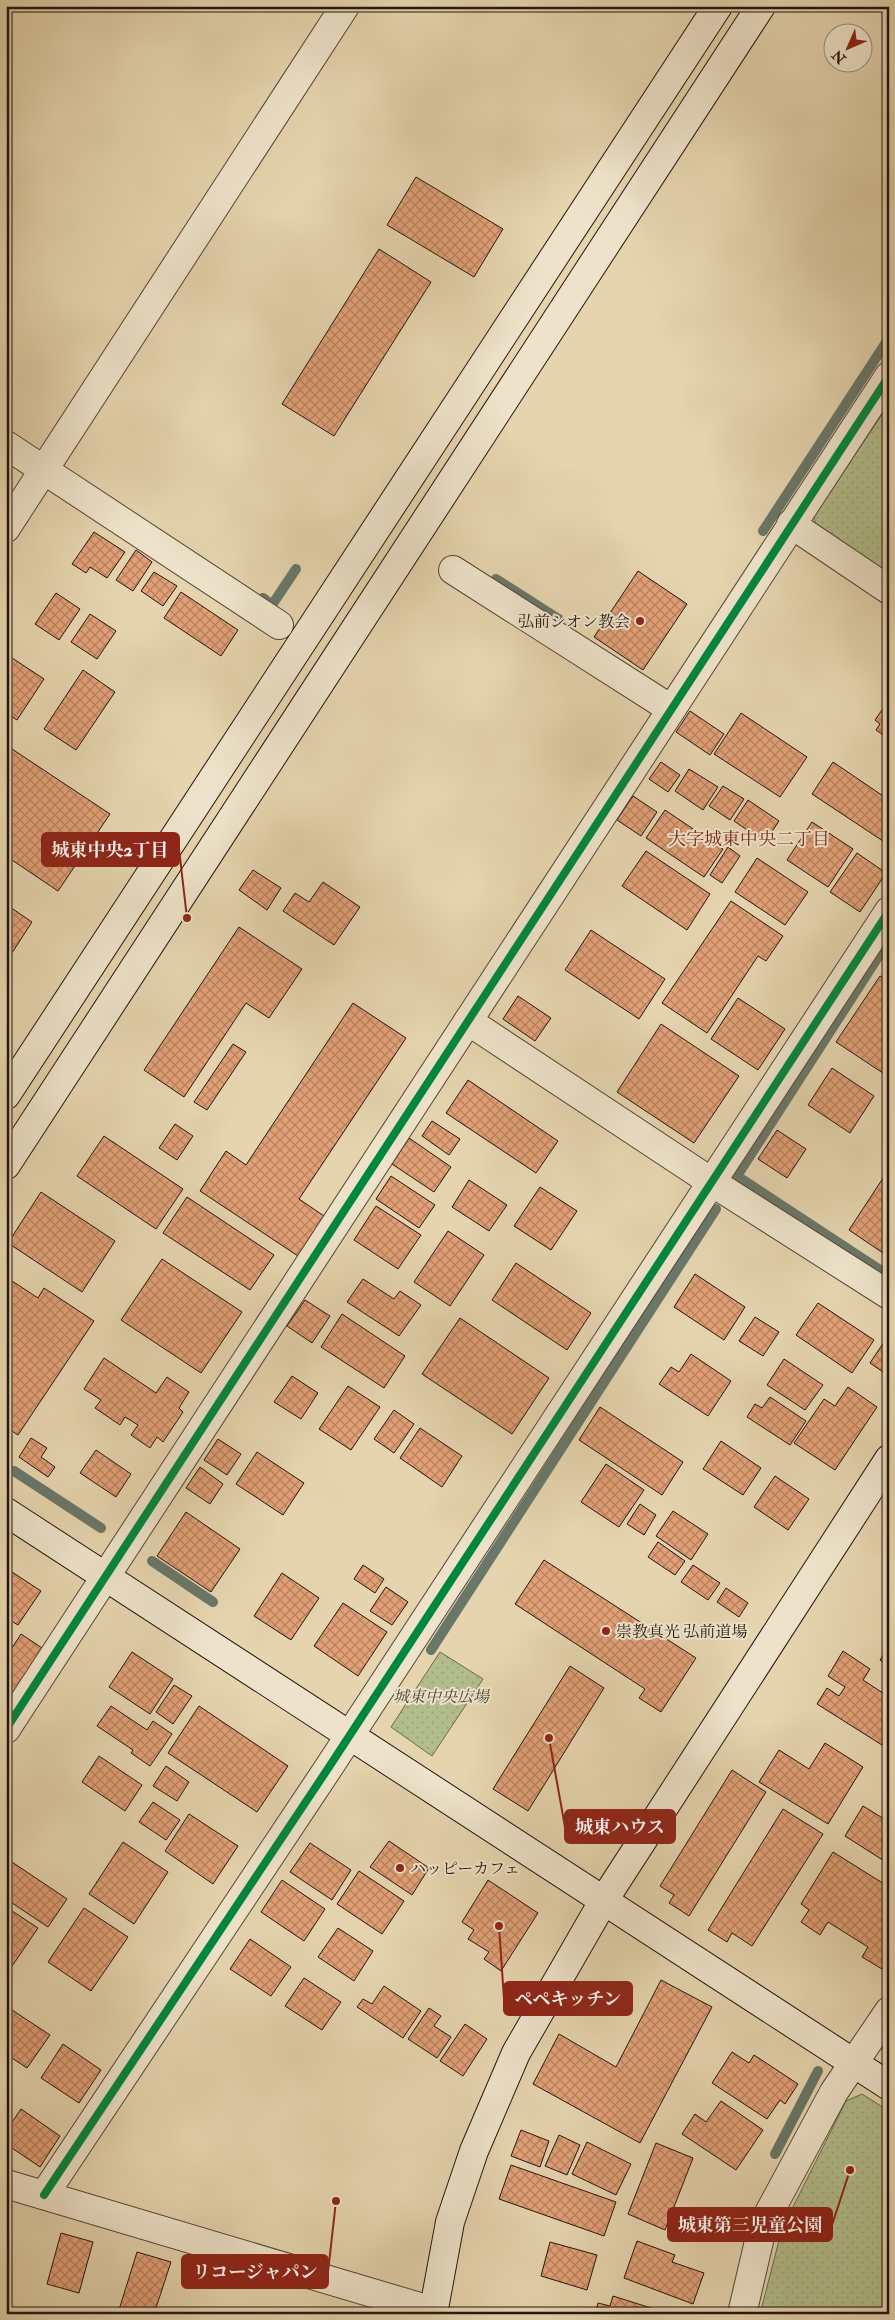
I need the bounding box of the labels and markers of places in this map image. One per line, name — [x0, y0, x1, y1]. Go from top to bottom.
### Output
place label: 弘前シオン教会 — [518, 612, 630, 632]
marker: 弘前シオン教会 — [634, 615, 646, 627]
callout: 城東中央2丁目 — [42, 833, 179, 866]
place label: 崇教真光 弘前道場 — [616, 1622, 747, 1642]
marker: 崇教真光 弘前道場 — [600, 1625, 612, 1637]
callout: 城東ハウス — [565, 1810, 675, 1843]
place label: ハッピーカフェ — [410, 1859, 520, 1879]
marker: ハッピーカフェ — [394, 1862, 406, 1874]
callout: ペペキッチン — [504, 1982, 632, 2015]
callout: 城東第三児童公園 — [668, 2208, 832, 2241]
callout: リコージャパン — [182, 2255, 328, 2288]

